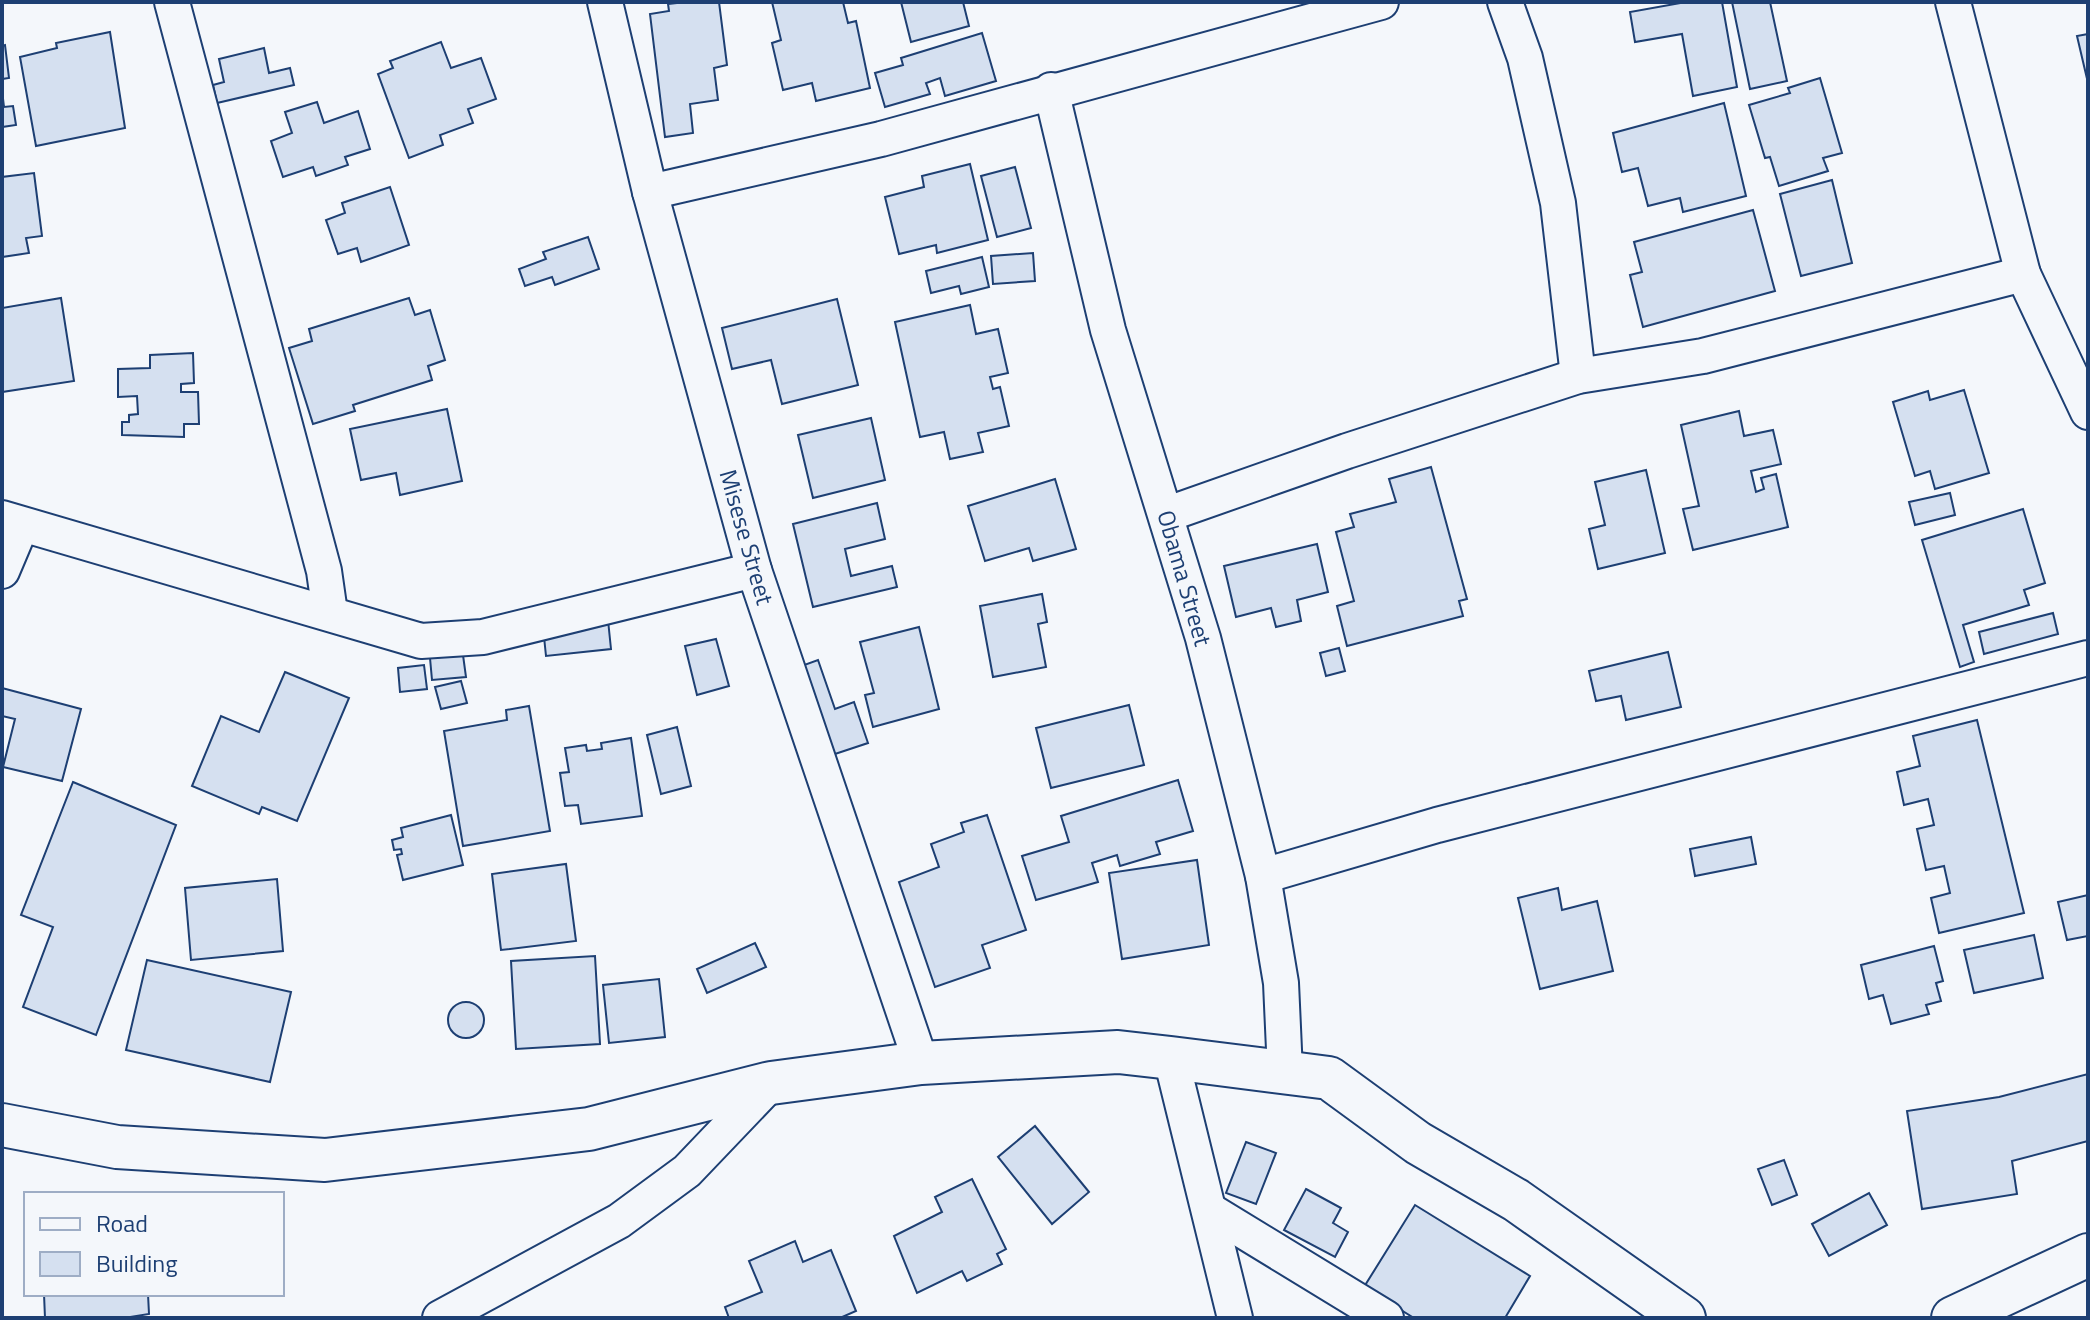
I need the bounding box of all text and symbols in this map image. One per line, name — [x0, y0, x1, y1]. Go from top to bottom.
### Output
street label: Misese Street — [711, 465, 784, 609]
street label: Obama Street — [1148, 506, 1222, 651]
legend — [24, 1192, 284, 1296]
text: Road — [96, 1205, 148, 1241]
text: Building — [96, 1245, 178, 1281]

